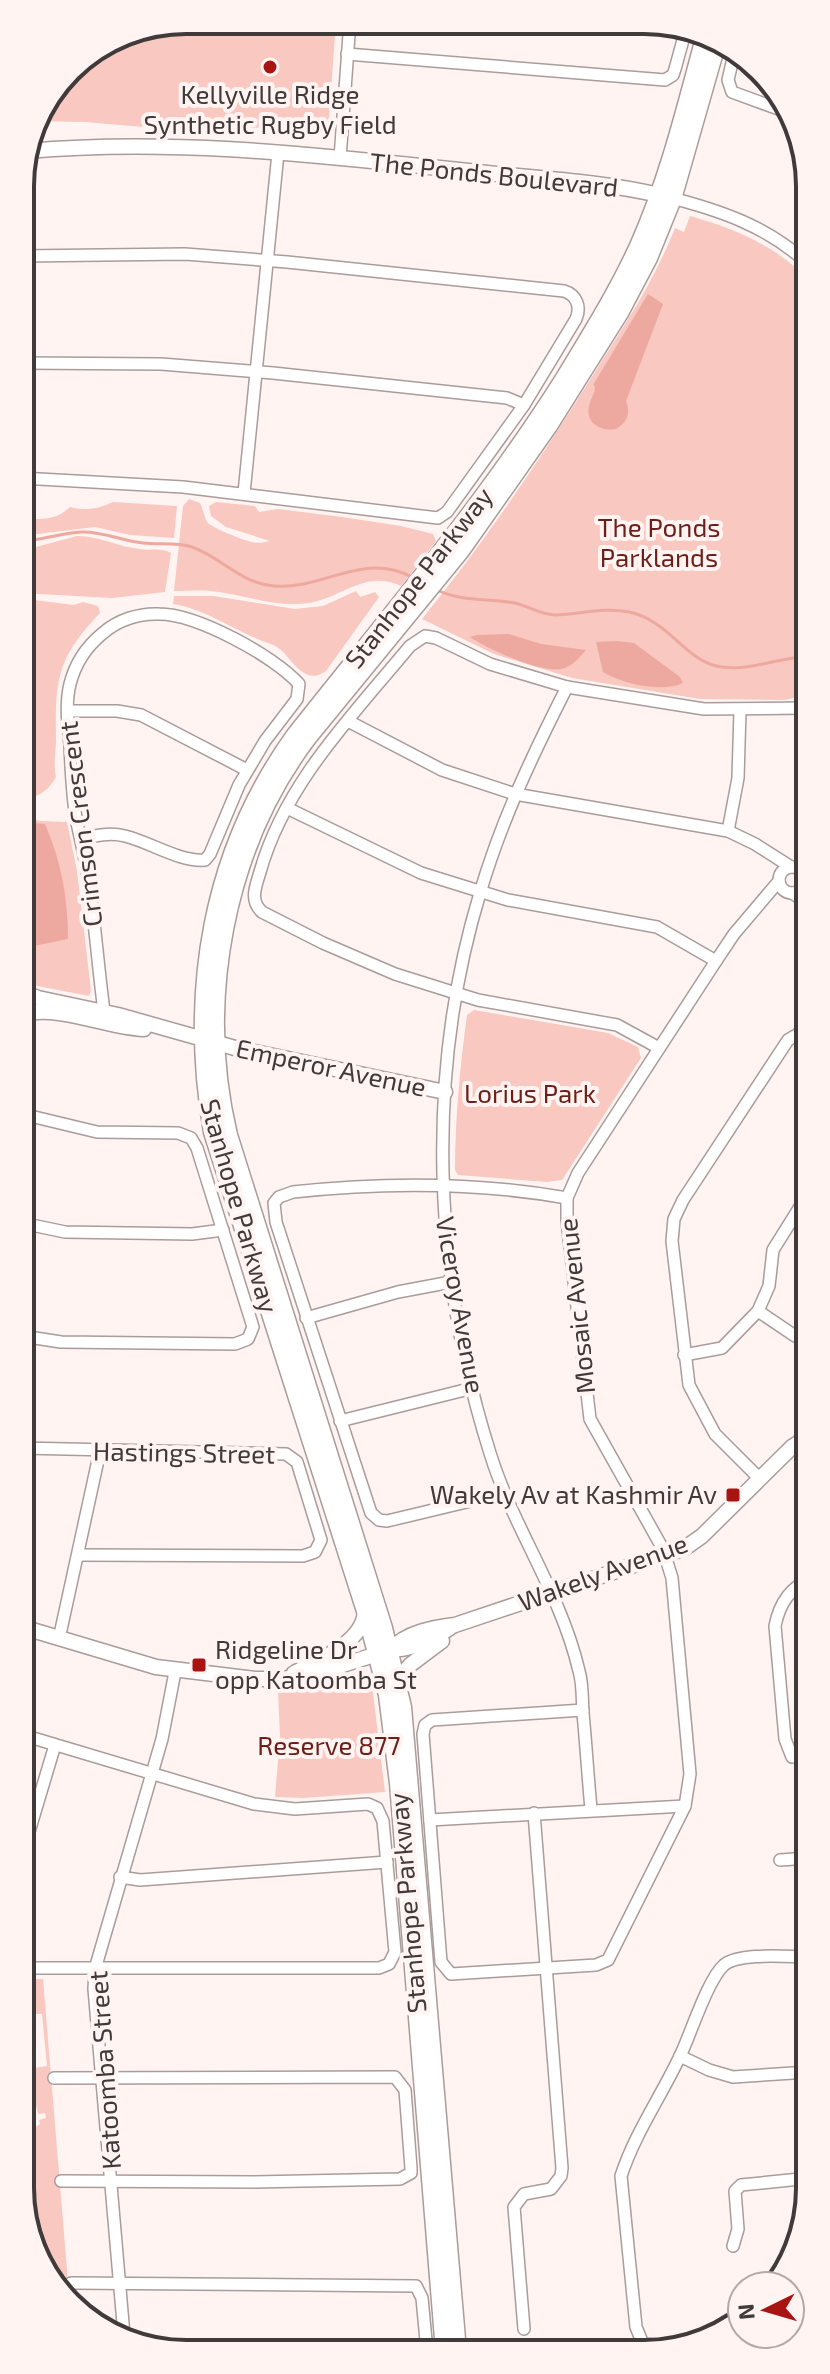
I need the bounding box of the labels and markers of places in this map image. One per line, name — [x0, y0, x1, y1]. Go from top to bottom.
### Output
marker: Kellyville Ridge Synthetic Rugby Field — [261, 58, 279, 76]
place label: Kellyville Ridge Synthetic Rugby Field — [143, 78, 397, 139]
place label: Wakely Av at Kashmir Av — [430, 1478, 717, 1509]
marker: Wakely Av at Kashmir Av — [724, 1486, 742, 1504]
place label: Ridgeline Dr opp Katoomba St — [215, 1633, 417, 1694]
marker: Ridgeline Dr opp Katoomba St — [190, 1656, 208, 1674]

